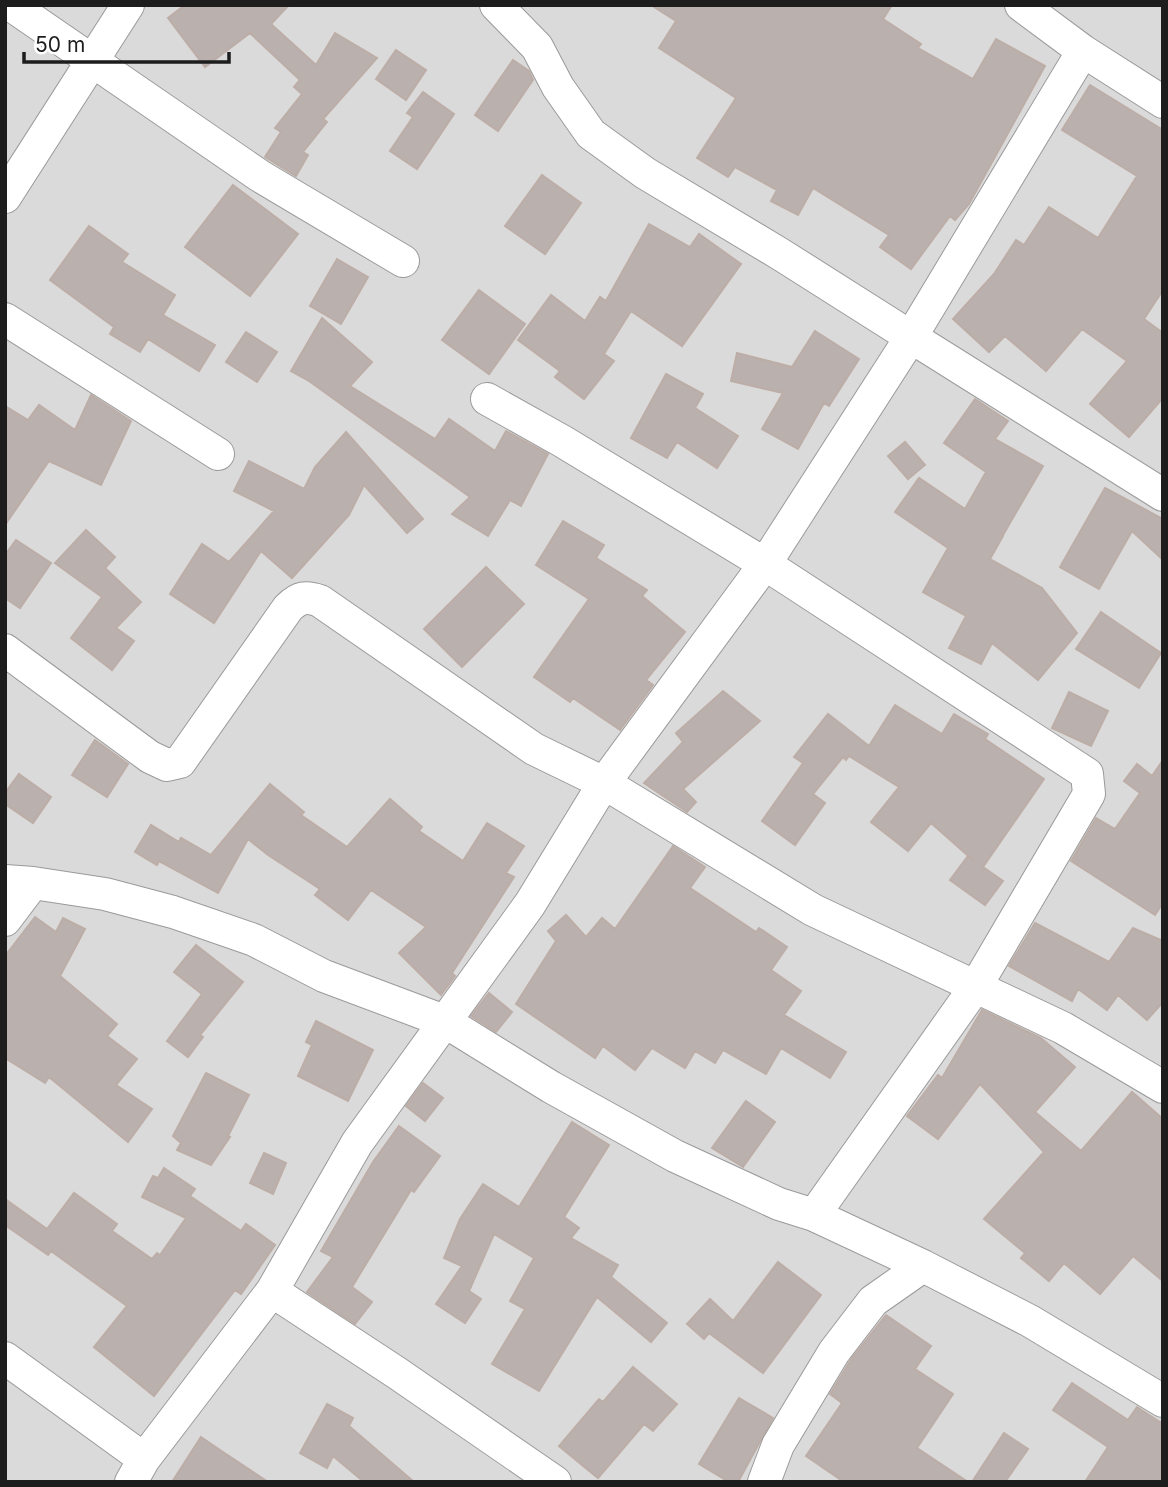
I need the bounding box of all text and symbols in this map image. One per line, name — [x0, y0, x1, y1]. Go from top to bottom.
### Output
scale bar — [24, 21, 229, 65]
text: 50 m — [35, 32, 85, 57]

